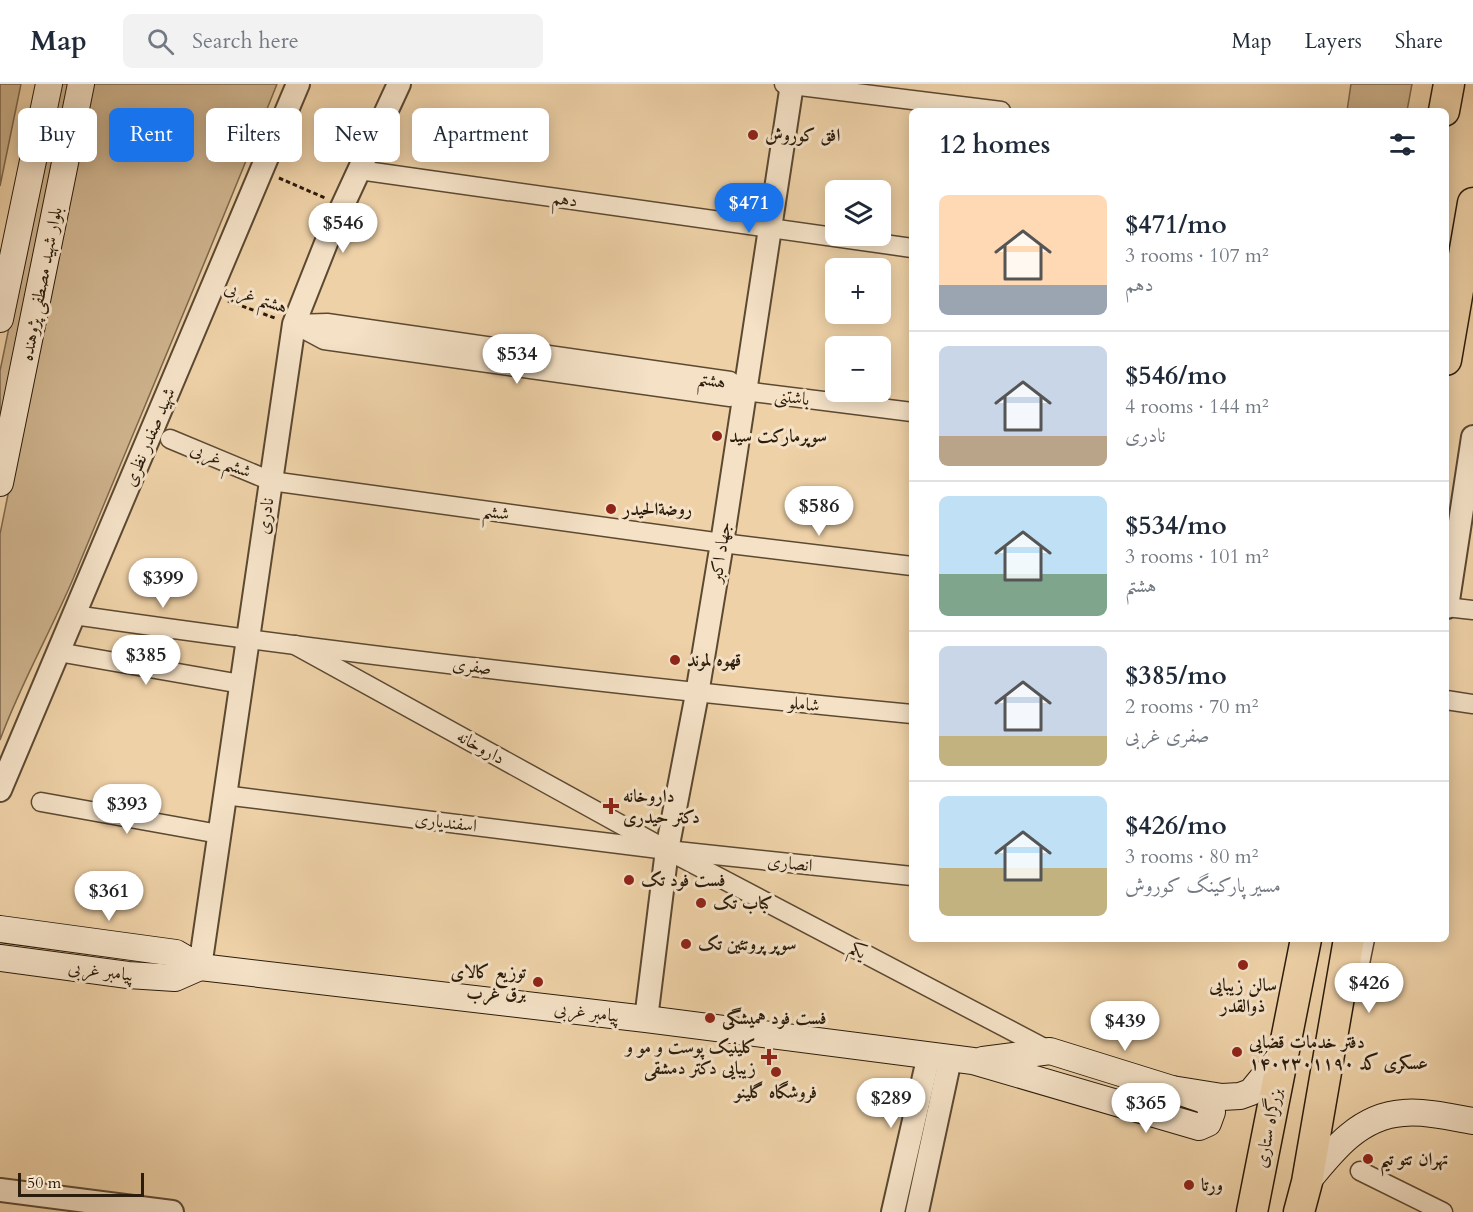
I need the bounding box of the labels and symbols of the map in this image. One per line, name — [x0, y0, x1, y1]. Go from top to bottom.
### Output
place label: افق کوروش — [765, 123, 840, 148]
marker: افق کوروش — [746, 128, 760, 142]
pin: $471 — [713, 183, 785, 234]
street label: دهم — [550, 185, 579, 218]
pin: $546 — [307, 203, 379, 254]
street label: بلوار شهید مصطفی پژوهنده — [14, 205, 69, 363]
street label: هشتم غربی — [219, 275, 291, 325]
pin: $534 — [481, 334, 553, 385]
street label: هشتم — [695, 366, 728, 400]
street label: باشتنی — [773, 383, 811, 412]
street label: شهید صفدر نظری — [117, 384, 182, 491]
place label: سوپرمارکت سید — [729, 424, 827, 449]
marker: سوپرمارکت سید — [710, 429, 724, 443]
street label: ششم غربی — [185, 436, 255, 489]
pin: $586 — [783, 486, 855, 537]
street label: نادری — [251, 496, 280, 536]
place label: روضةالحیدر — [621, 497, 692, 522]
street label: ششم — [480, 498, 511, 532]
marker: روضةالحیدر — [604, 502, 618, 516]
street label: جهاد اکبر — [703, 520, 738, 586]
pin: $399 — [127, 558, 199, 609]
pin: $385 — [110, 635, 182, 686]
place label: قهوه لموند — [687, 648, 741, 673]
street label: صفری — [451, 652, 493, 681]
marker: قهوه لموند — [668, 653, 682, 667]
street label: شاملو — [785, 690, 821, 718]
street label: داروخانه — [452, 724, 509, 771]
pin: $393 — [91, 784, 163, 835]
place label: داروخانه دکتر حیدری — [623, 784, 700, 830]
marker: داروخانه دکتر حیدری — [604, 799, 618, 813]
street label: اسفندیاری — [414, 806, 478, 839]
street label: انصاری — [766, 849, 814, 878]
place label: فست فود تک — [641, 868, 726, 893]
pin: $361 — [73, 871, 145, 922]
marker: فست فود تک — [622, 873, 636, 887]
place label: کباب تک — [713, 891, 773, 916]
marker: کباب تک — [694, 896, 708, 910]
place label: سوپر پروتئین تک — [698, 932, 796, 957]
street label: یکم — [843, 936, 872, 969]
marker: سوپر پروتئین تک — [679, 937, 693, 951]
street label: پیامبر غربی — [67, 955, 135, 989]
marker: سالن زیبایی ذوالقدر — [1236, 958, 1250, 972]
place label: توزیع کالای برق غرب — [451, 960, 527, 1006]
pin: $426 — [1333, 963, 1405, 1014]
place label: سالن زیبایی ذوالقدر — [1208, 973, 1277, 1019]
marker: توزیع کالای برق غرب — [531, 975, 545, 989]
street label: پیامبر غربی — [553, 996, 621, 1030]
pin: $439 — [1089, 1001, 1161, 1052]
place label: فست فود همیشگی — [722, 1006, 827, 1031]
marker: فست فود همیشگی — [703, 1011, 717, 1025]
place label: دفتر خدمات قضایی عسکری کد ۱۴۰۲۳۰۱۱۹۰ — [1248, 1030, 1428, 1076]
place label: کلینیک پوست و مو و زیبایی دکتر دمشقی — [624, 1035, 756, 1082]
marker: دفتر خدمات قضایی عسکری کد ۱۴۰۲۳۰۱۱۹۰ — [1230, 1045, 1244, 1059]
marker: کلینیک پوست و مو و زیبایی دکتر دمشقی — [760, 1048, 778, 1066]
marker: فروشگاه گلینو — [769, 1065, 783, 1079]
pin: $289 — [855, 1078, 927, 1129]
place label: فروشگاه گلینو — [733, 1080, 817, 1105]
pin: $365 — [1110, 1083, 1182, 1134]
street label: بزرگراه ستاری — [1249, 1086, 1288, 1170]
place label: تهران تتو تیم — [1380, 1147, 1448, 1177]
marker: تهران تتو تیم — [1361, 1152, 1375, 1166]
scale bar — [18, 1170, 144, 1198]
place label: ورتا — [1201, 1173, 1223, 1198]
marker: ورتا — [1182, 1178, 1196, 1192]

